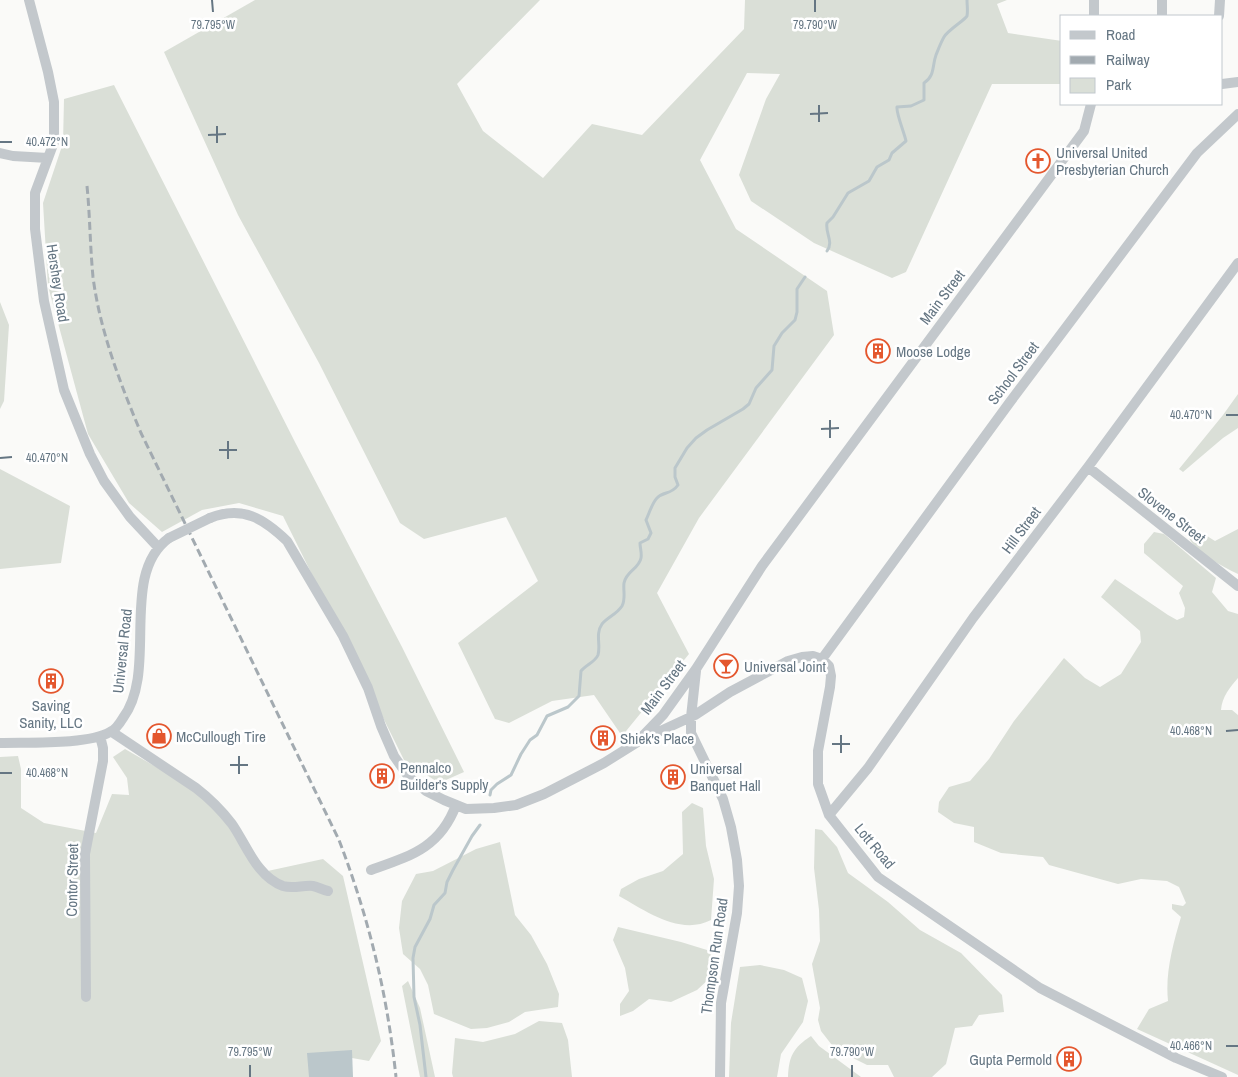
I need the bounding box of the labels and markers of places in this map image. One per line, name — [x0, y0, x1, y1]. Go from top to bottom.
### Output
place label: Universal United Presbyterian Church — [1056, 142, 1169, 180]
church icon: Universal United Presbyterian Church — [1025, 148, 1051, 174]
building icon: Moose Lodge — [865, 338, 891, 364]
place label: Moose Lodge — [896, 341, 971, 362]
bar icon: Universal Joint — [713, 653, 739, 679]
place label: Universal Joint — [744, 656, 827, 677]
building icon: Saving Sanity, LLC — [38, 668, 64, 694]
place label: Saving Sanity, LLC — [19, 695, 83, 733]
shop icon: McCullough Tire — [146, 723, 172, 749]
building icon: Shiek's Place — [590, 725, 616, 751]
place label: McCullough Tire — [176, 726, 266, 747]
place label: Shiek's Place — [620, 728, 694, 749]
place label: Pennalco Builder's Supply — [400, 757, 489, 795]
place label: Universal Banquet Hall — [690, 758, 760, 796]
building icon: Pennalco Builder's Supply — [369, 763, 395, 789]
building icon: Universal Banquet Hall — [660, 764, 686, 790]
building icon: Gupta Permold — [1056, 1046, 1082, 1072]
place label: Gupta Permold — [969, 1049, 1052, 1070]

